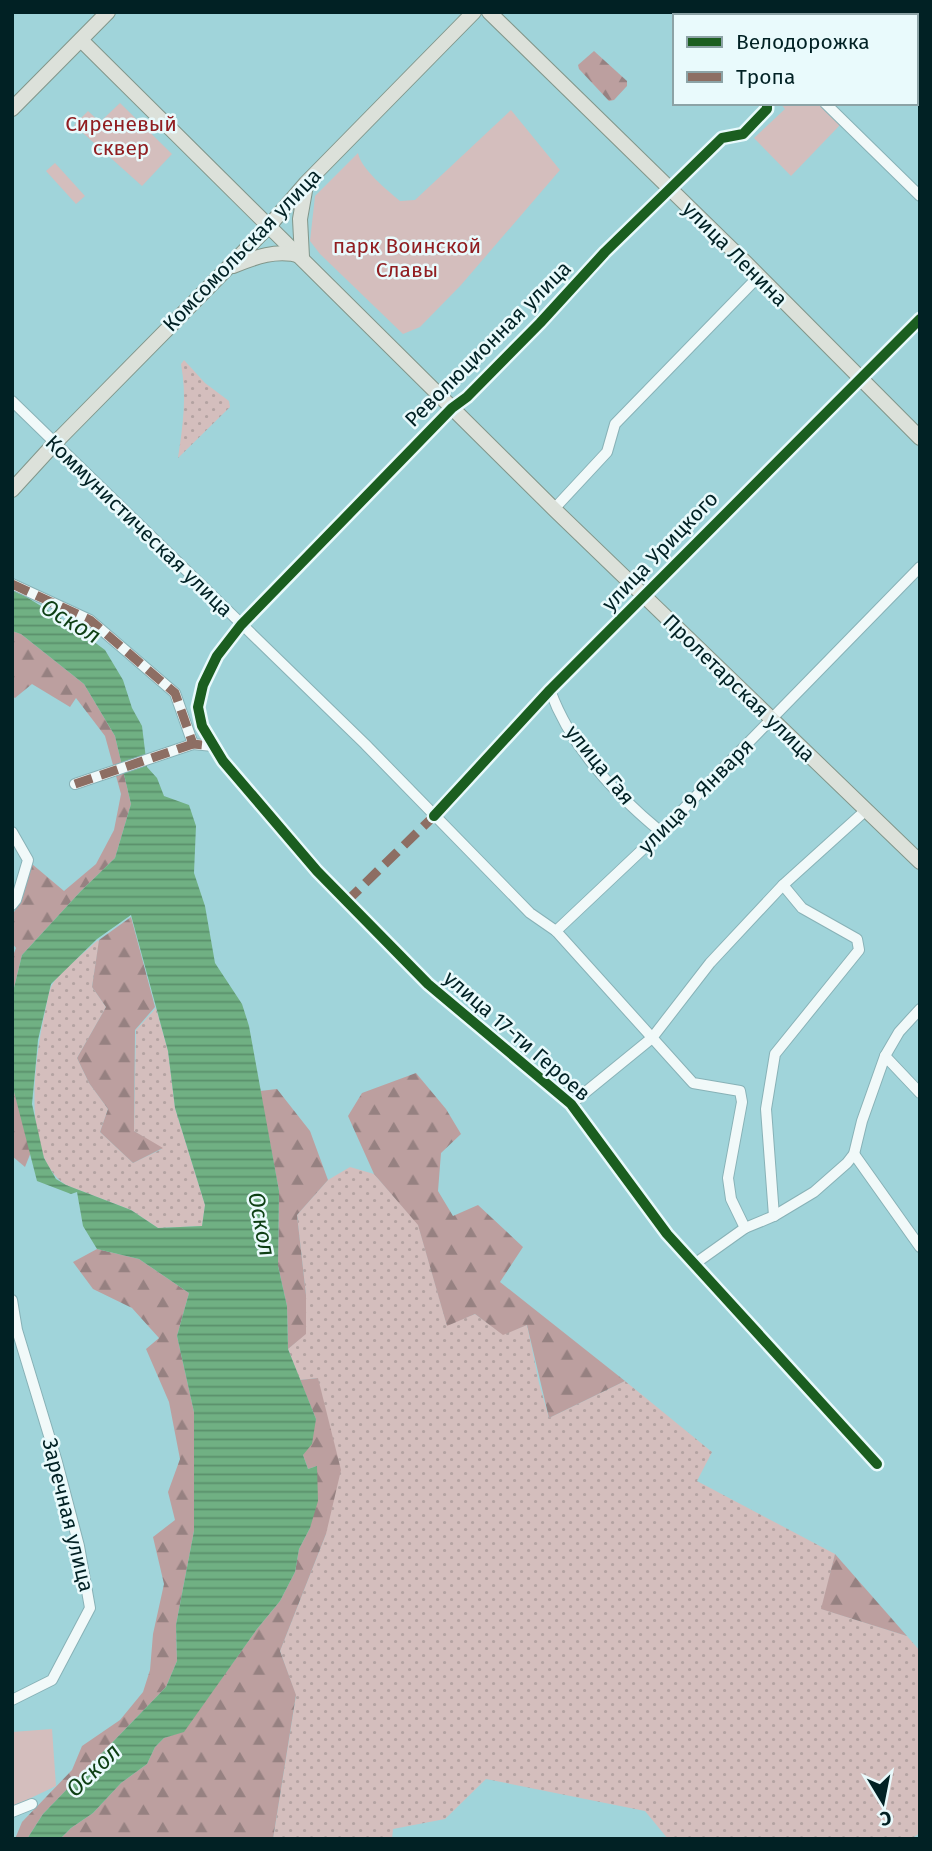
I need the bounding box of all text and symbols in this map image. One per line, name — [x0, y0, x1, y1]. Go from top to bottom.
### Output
legend — [673, 14, 918, 105]
text: Велодорожка — [736, 29, 870, 55]
text: Тропа — [736, 64, 795, 90]
park label: Сиреневый сквер — [65, 111, 177, 161]
street label: Комсомольская улица — [157, 163, 327, 337]
street label: улица Ленина — [677, 196, 793, 312]
park label: парк Воинской Славы — [333, 233, 481, 283]
street label: Революционная улица — [399, 255, 577, 433]
street label: Коммунистическая улица — [40, 430, 238, 622]
street label: улица Урицкого — [596, 486, 724, 616]
water label: Оскол — [36, 592, 106, 650]
street label: Пролетарская улица — [657, 609, 821, 767]
street label: улица Гая — [560, 720, 640, 810]
street label: улица 9 Января — [633, 733, 759, 859]
street label: улица 17-ти Героев — [438, 965, 596, 1107]
water label: Оскол — [242, 1190, 282, 1258]
street label: Заречная улица — [36, 1435, 100, 1595]
water label: Оскол — [60, 1737, 126, 1803]
north arrow — [848, 1767, 918, 1837]
text: С — [878, 1806, 893, 1831]

